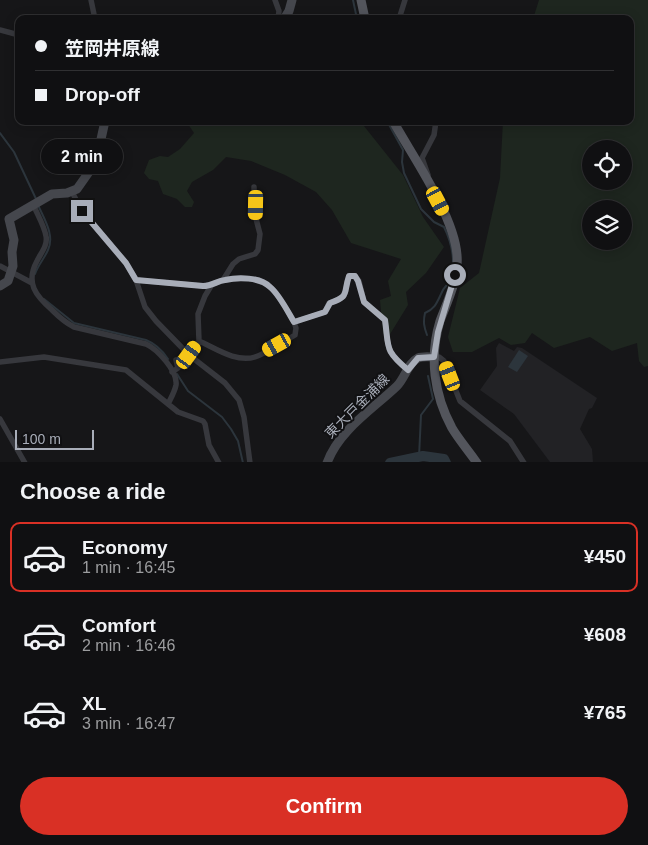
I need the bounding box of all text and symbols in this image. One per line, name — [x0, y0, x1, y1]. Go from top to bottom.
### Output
text: 笠岡井原線 — [65, 38, 160, 59]
text: Drop-off — [65, 84, 140, 105]
callout: 2 min — [41, 138, 123, 174]
map controls — [582, 140, 632, 250]
button: locate — [582, 140, 632, 190]
text: 2 min — [61, 148, 103, 165]
car — [424, 184, 451, 218]
car — [248, 190, 263, 220]
route end — [71, 200, 93, 222]
button: layers — [582, 200, 632, 250]
route start — [444, 264, 466, 286]
car — [260, 331, 293, 359]
car — [174, 338, 203, 372]
car — [437, 359, 462, 393]
street label: 東大戸金浦線 — [322, 371, 392, 441]
scale bar — [15, 428, 94, 451]
text: 100 m — [22, 431, 61, 447]
text: Choose a ride — [20, 479, 165, 504]
icon: car — [22, 535, 67, 580]
text: Economy — [82, 537, 168, 558]
text: ¥450 — [584, 546, 626, 567]
text: 1 min · 16:45 — [82, 559, 175, 576]
icon: car — [22, 613, 67, 658]
text: Comfort — [82, 615, 156, 636]
text: ¥608 — [584, 624, 626, 645]
text: 2 min · 16:46 — [82, 637, 175, 654]
icon: car — [22, 691, 67, 736]
text: XL — [82, 693, 106, 714]
text: ¥765 — [584, 702, 626, 723]
text: 3 min · 16:47 — [82, 715, 175, 732]
button: Confirm — [20, 777, 628, 835]

